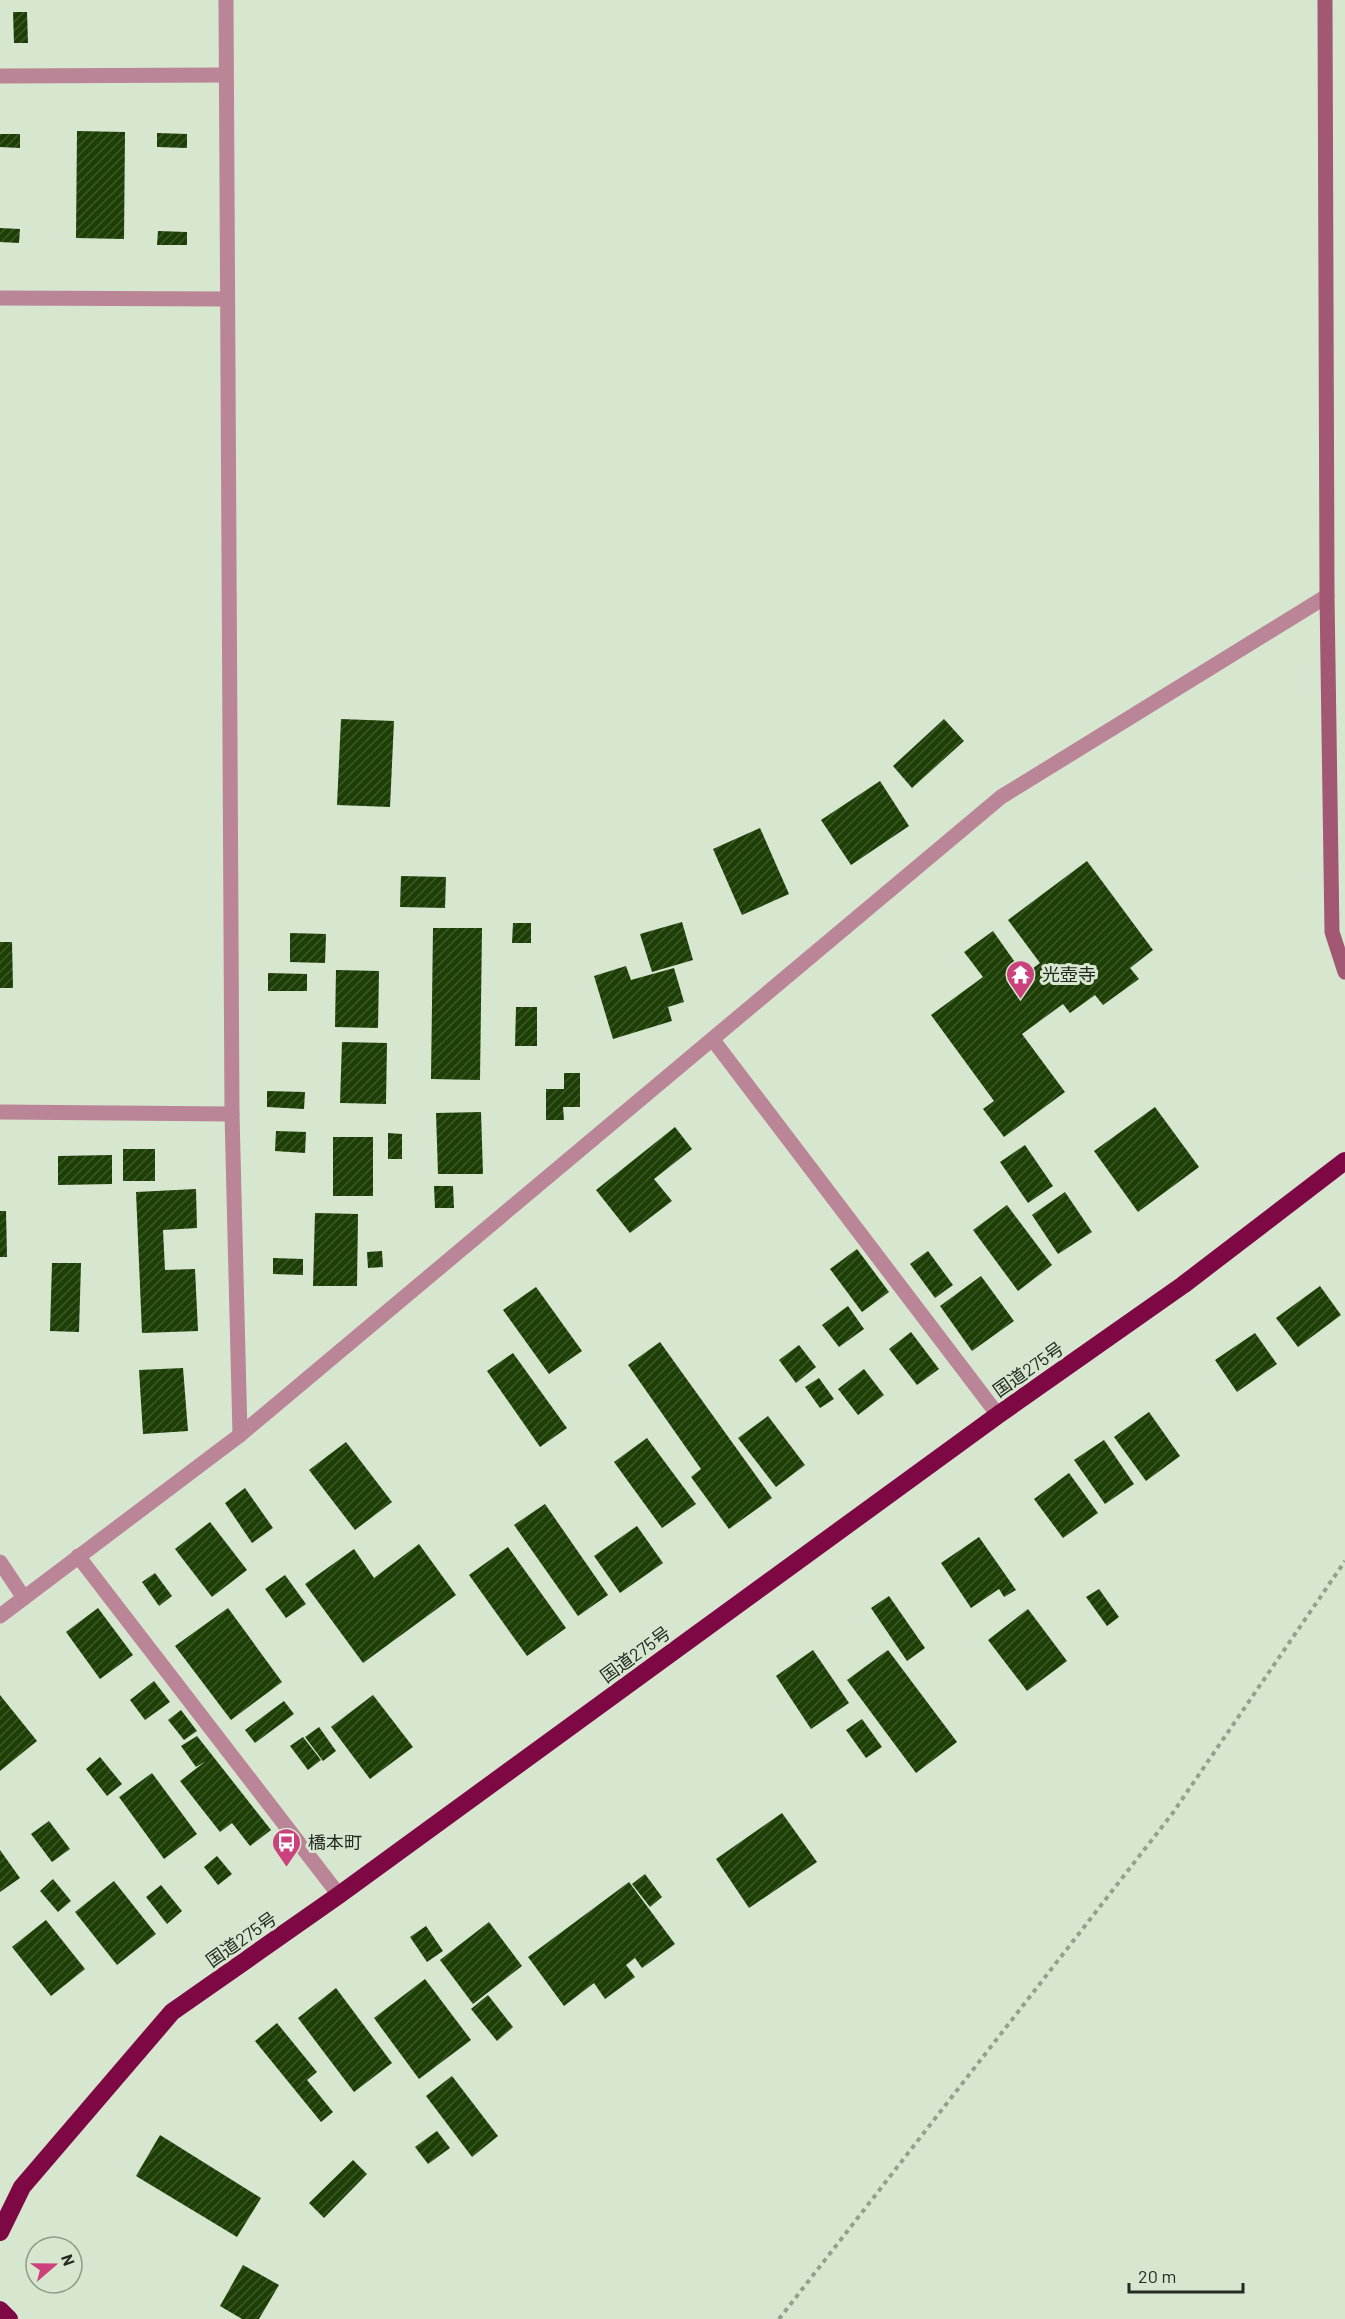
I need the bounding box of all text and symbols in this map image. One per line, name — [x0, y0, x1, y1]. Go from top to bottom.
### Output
temple icon: 光壺寺 — [1005, 958, 1037, 1000]
place label: 光壺寺 — [1042, 963, 1096, 985]
street label: 国道275号 — [988, 1337, 1068, 1401]
street label: 国道275号 — [596, 1621, 674, 1687]
bus stop icon: 橋本町 — [271, 1826, 303, 1868]
place label: 橋本町 — [308, 1831, 362, 1853]
street label: 国道275号 — [201, 1907, 281, 1971]
north arrow — [24, 2235, 84, 2295]
text: N — [58, 2251, 79, 2268]
scale bar — [1129, 2256, 1243, 2294]
text: 20 m — [1138, 2265, 1176, 2287]

